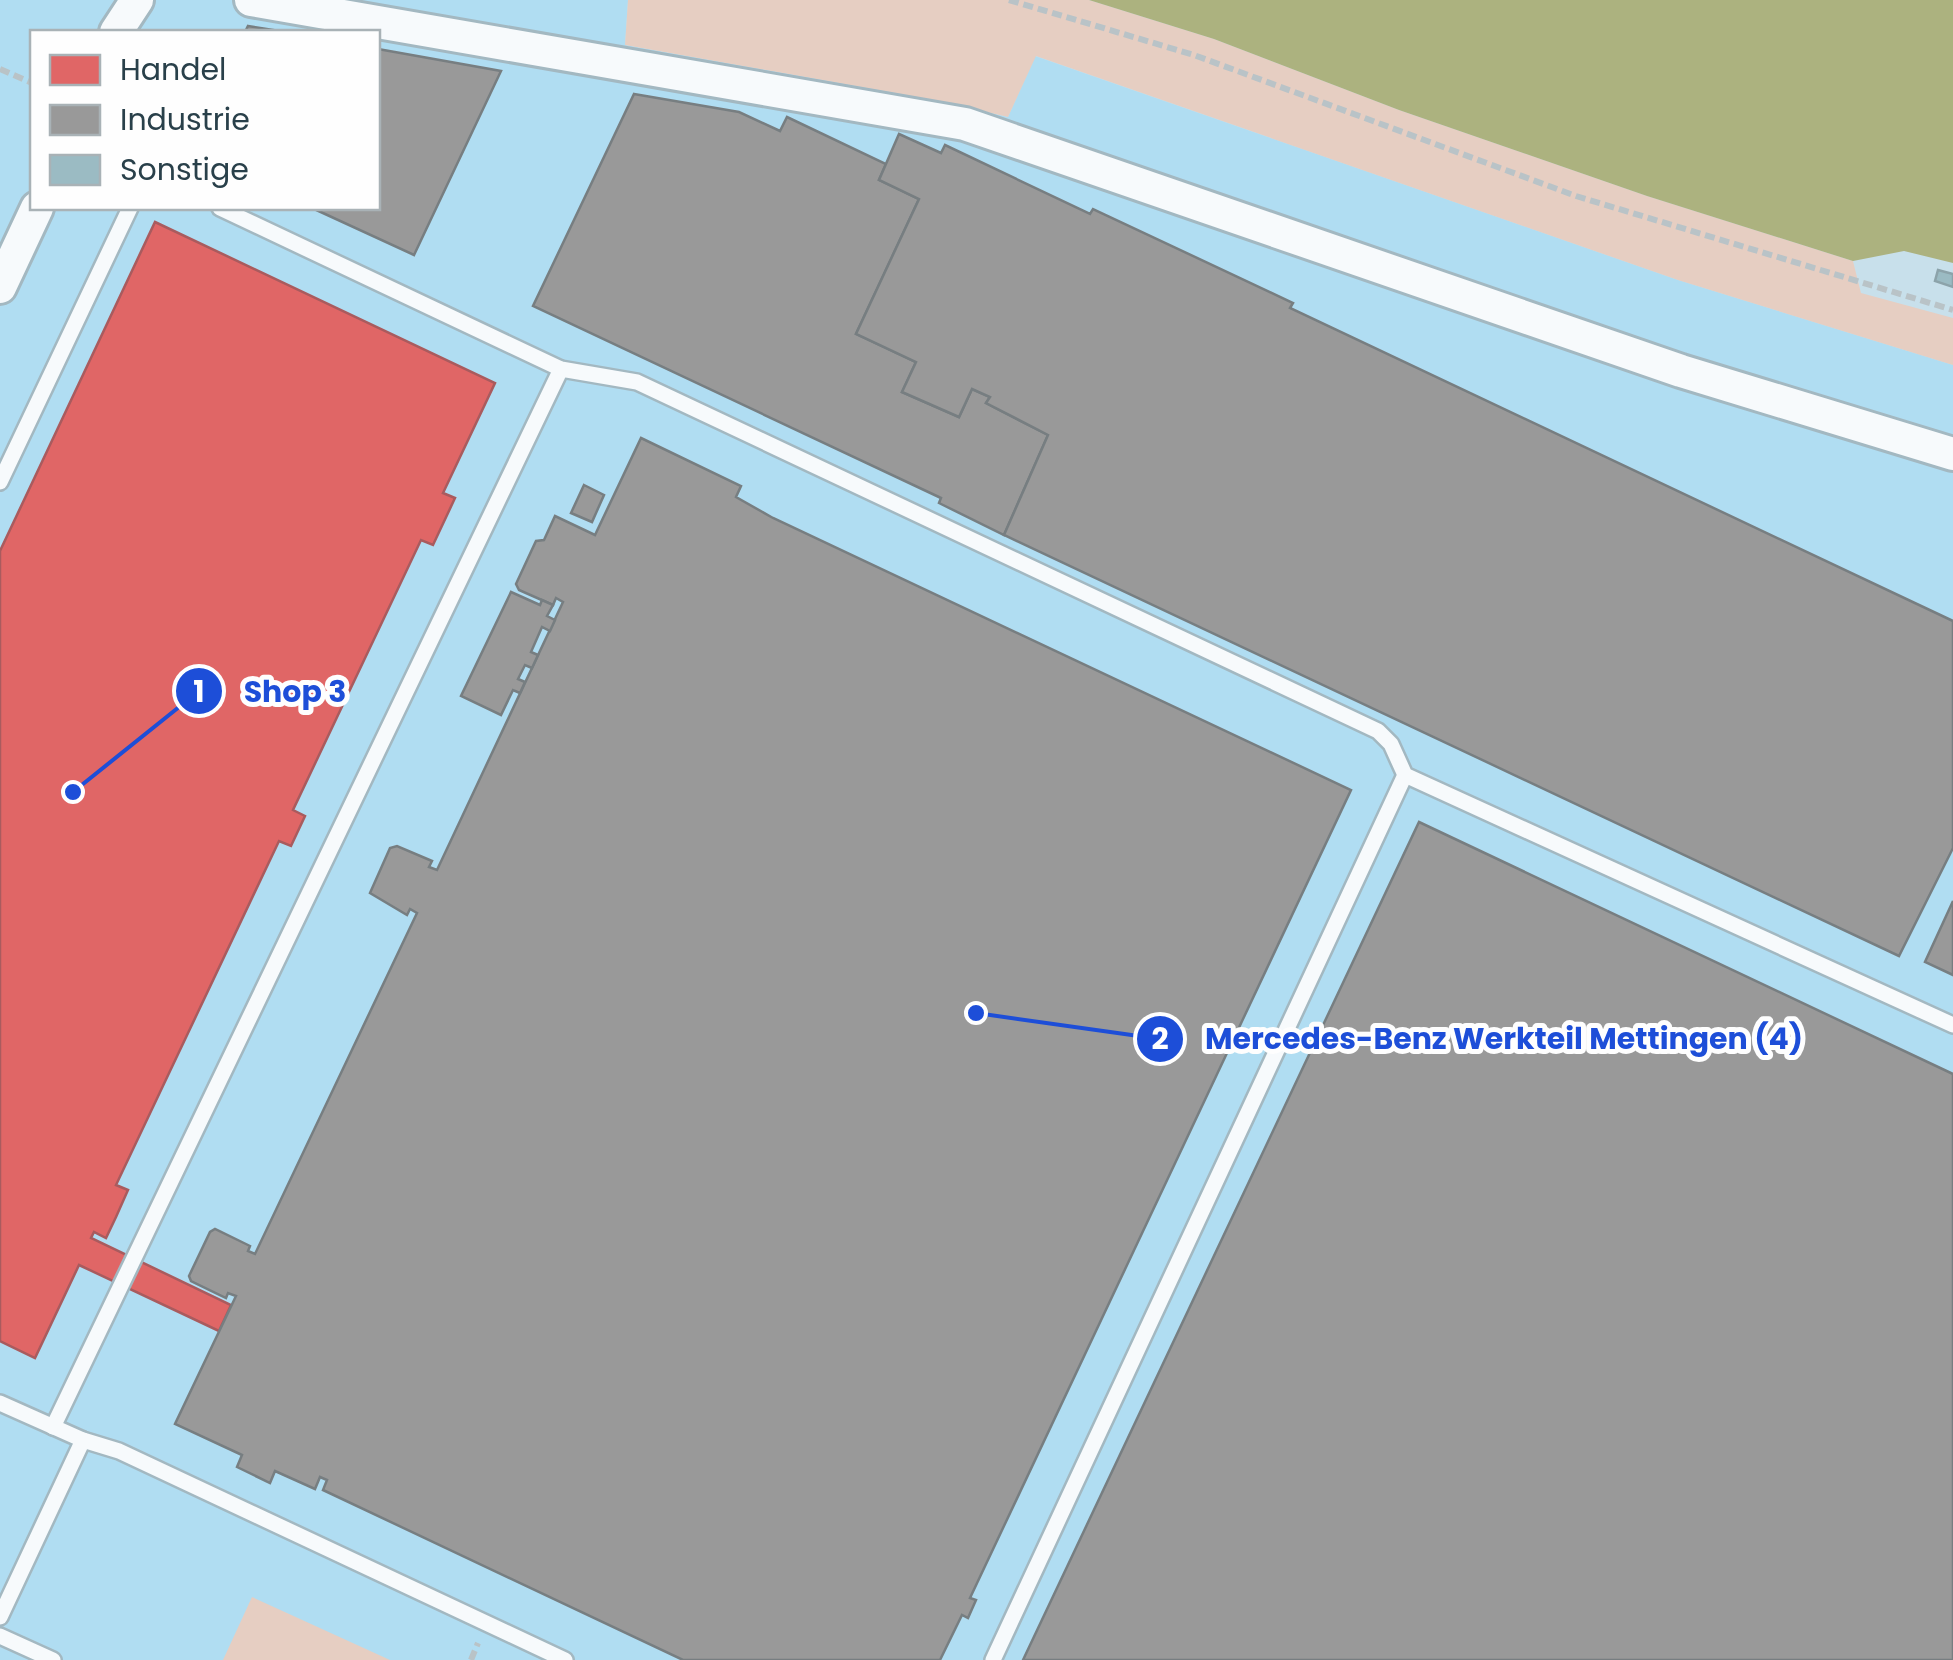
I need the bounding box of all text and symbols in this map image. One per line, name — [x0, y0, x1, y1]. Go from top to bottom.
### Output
legend — [30, 30, 380, 210]
text: Handel — [120, 48, 227, 91]
text: Industrie — [120, 98, 250, 141]
text: Sonstige — [120, 148, 249, 191]
callout: Shop 3 — [174, 661, 367, 721]
text: 1 — [193, 670, 205, 713]
text: Shop 3 — [244, 670, 346, 713]
callout: Mercedes-Benz Werkteil Mettingen (4) — [1135, 1009, 1823, 1069]
text: 2 — [1151, 1017, 1169, 1060]
text: Mercedes-Benz Werkteil Mettingen (4) — [1205, 1017, 1803, 1060]

